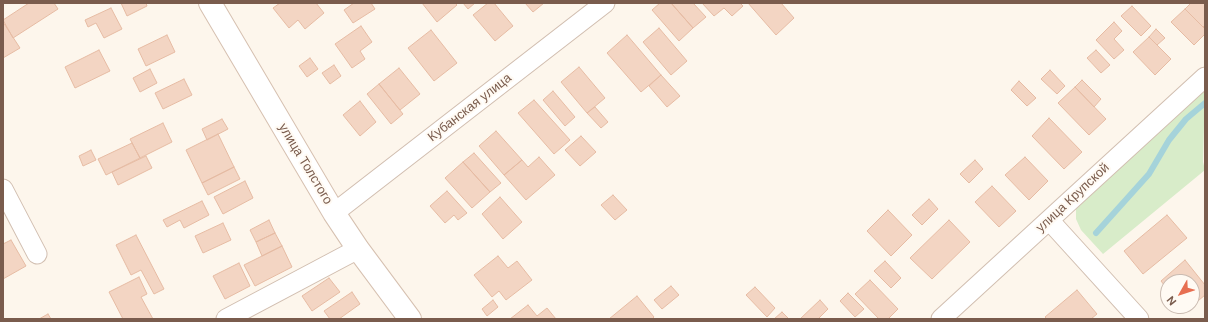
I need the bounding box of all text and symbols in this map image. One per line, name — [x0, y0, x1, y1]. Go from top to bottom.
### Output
street label: Кубанская улица — [425, 71, 515, 145]
street label: улица Толстого — [275, 121, 335, 207]
street label: улица Крупской — [1033, 160, 1113, 236]
north arrow — [1160, 274, 1200, 314]
text: N — [1163, 293, 1179, 308]

